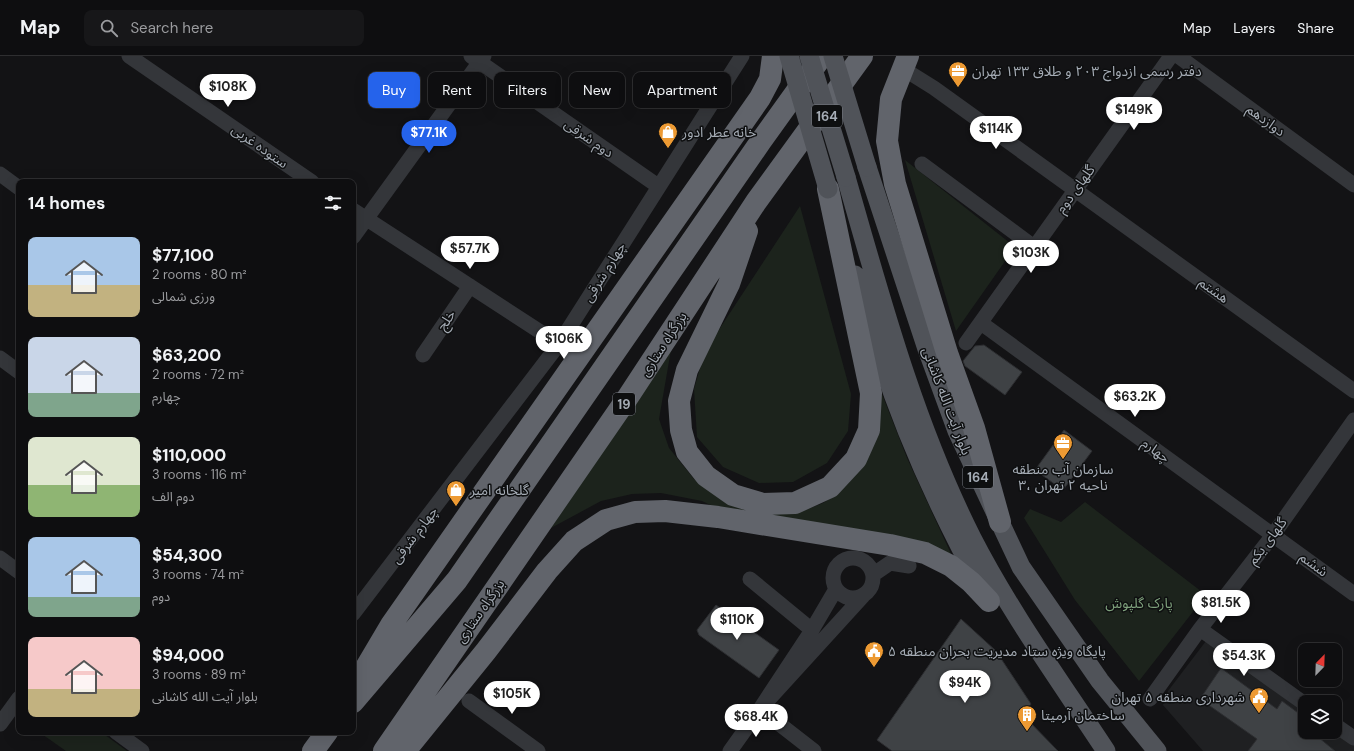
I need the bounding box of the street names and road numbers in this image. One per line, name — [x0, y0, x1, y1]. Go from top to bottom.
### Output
street label: دوازدهم — [1242, 100, 1289, 142]
road number: 164 — [812, 105, 842, 127]
street label: دوم شرقی — [560, 115, 617, 163]
street label: ستوده غربی — [228, 120, 292, 172]
street label: گلهای دوم — [1051, 161, 1100, 218]
street label: چهارم شرقی — [579, 239, 631, 306]
street label: هشتم — [1194, 273, 1233, 309]
street label: خلج — [433, 306, 461, 335]
street label: بزرگراه ستاری — [635, 308, 691, 380]
street label: بلوار آیت الله کاشانی — [918, 345, 976, 458]
road number: 19 — [613, 393, 635, 415]
street label: چهارم — [1137, 434, 1174, 468]
road number: 164 — [963, 466, 993, 488]
street label: چهارم شرقی — [387, 503, 443, 568]
street label: گلهای یکم — [1243, 514, 1292, 569]
street label: ششم — [1295, 548, 1332, 582]
street label: بزرگراه ستاری — [452, 575, 509, 646]

